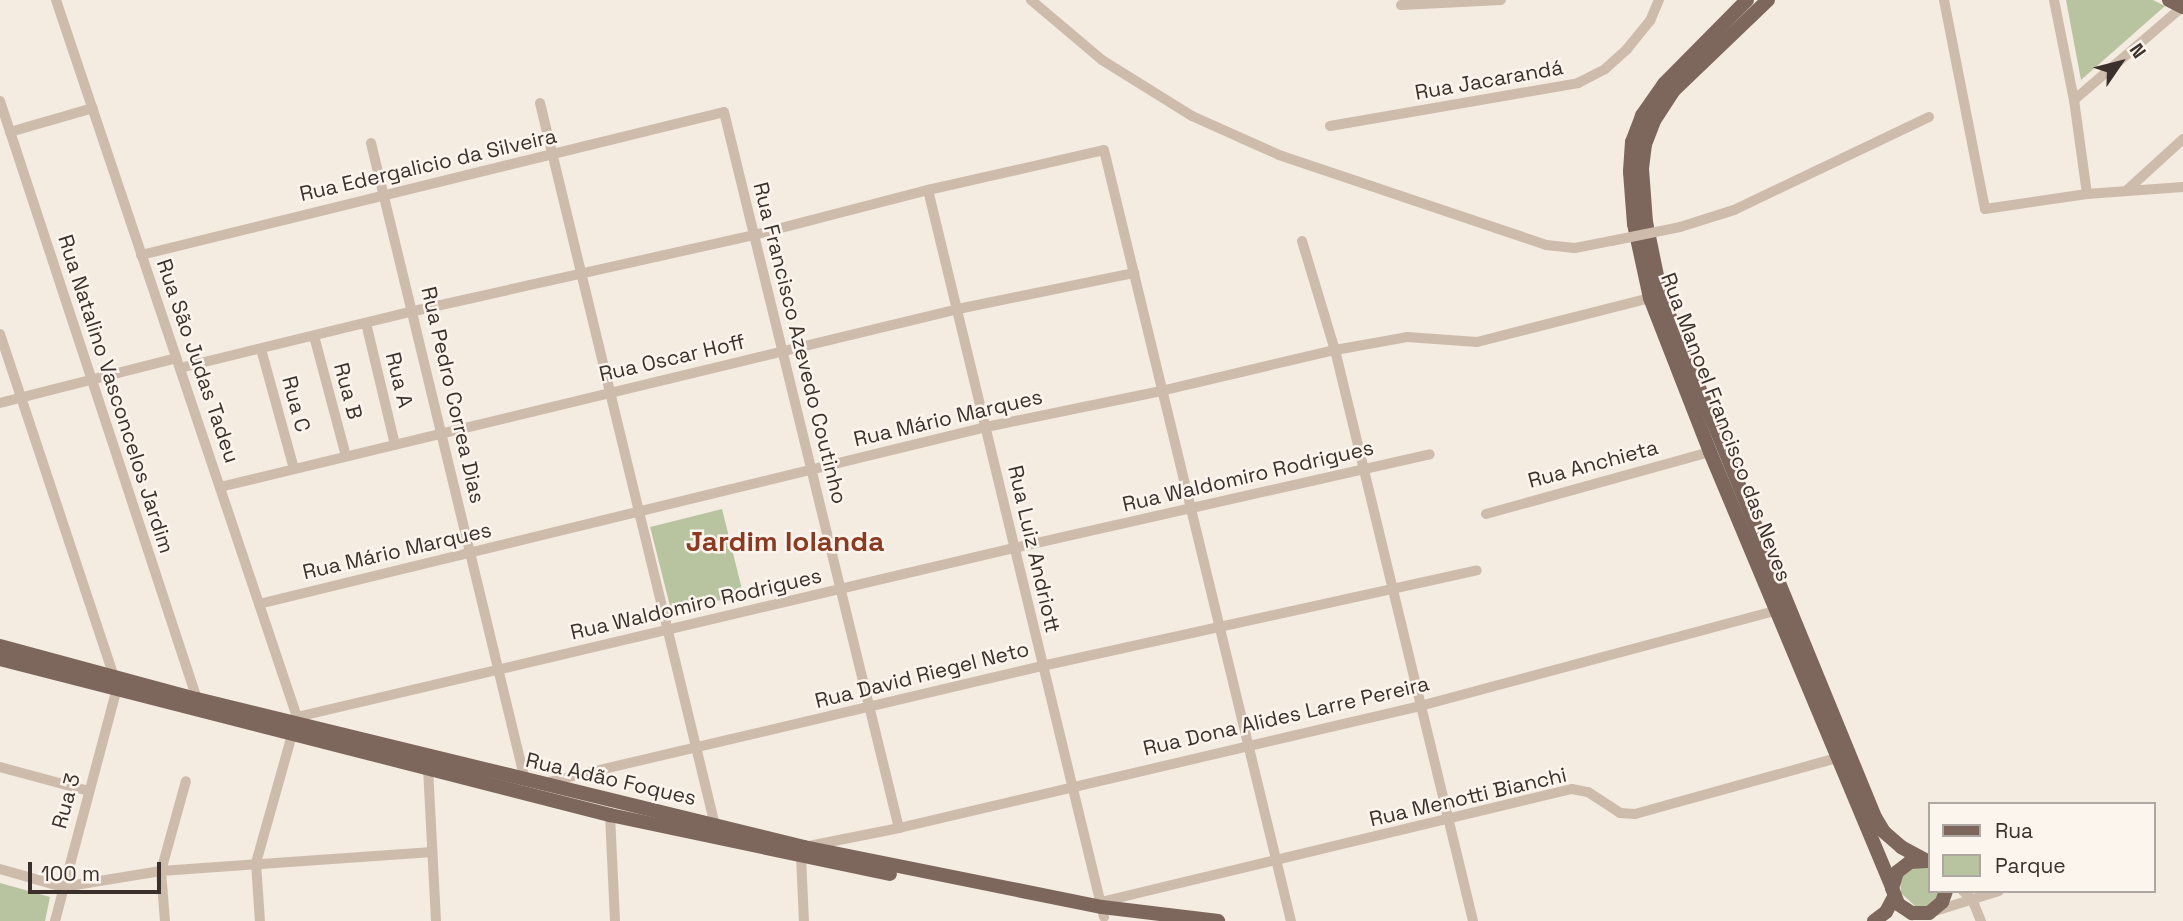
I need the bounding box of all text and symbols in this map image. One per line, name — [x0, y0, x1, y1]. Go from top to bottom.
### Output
north arrow — [2085, 28, 2155, 98]
text: N — [2124, 38, 2151, 63]
street label: Rua Jacarandá — [1413, 55, 1565, 105]
street label: Rua Edergalicio da Silveira — [297, 123, 559, 207]
street label: Rua Francisco Azevedo Coutinho — [748, 179, 852, 507]
street label: Rua Natalino Vasconcelos Jardim — [52, 231, 180, 557]
street label: Rua São Judas Tadeu — [151, 255, 245, 467]
street label: Rua Manoel Francisco das Neves — [1655, 269, 1797, 585]
street label: Rua Pedro Correa Dias — [416, 284, 490, 506]
street label: Rua Oscar Hoff — [597, 329, 747, 387]
street label: Rua A — [380, 349, 418, 411]
street label: Rua B — [328, 360, 368, 422]
street label: Rua C — [276, 373, 316, 435]
street label: Rua Mário Marques — [851, 384, 1045, 452]
street label: Rua Anchieta — [1525, 434, 1661, 494]
street label: Rua Waldomiro Rodrigues — [1120, 435, 1376, 517]
street label: Rua Luiz Andriott — [1002, 463, 1066, 635]
street label: Rua Mário Marques — [300, 517, 494, 585]
district label: Jardim Iolanda — [686, 524, 884, 558]
street label: Rua Waldomiro Rodrigues — [568, 563, 824, 645]
street label: Rua David Riegel Neto — [812, 636, 1032, 714]
street label: Rua Dona Alides Larre Pereira — [1140, 671, 1432, 761]
street label: Rua Adão Foques — [523, 747, 699, 811]
street label: Rua Menotti Bianchi — [1367, 762, 1569, 832]
street label: Rua 3 — [47, 771, 85, 831]
legend — [1927, 802, 2155, 893]
text: Rua — [1995, 817, 2033, 844]
scale bar — [32, 848, 164, 892]
text: Parque — [1995, 852, 2066, 879]
text: 100 m — [41, 860, 100, 887]

